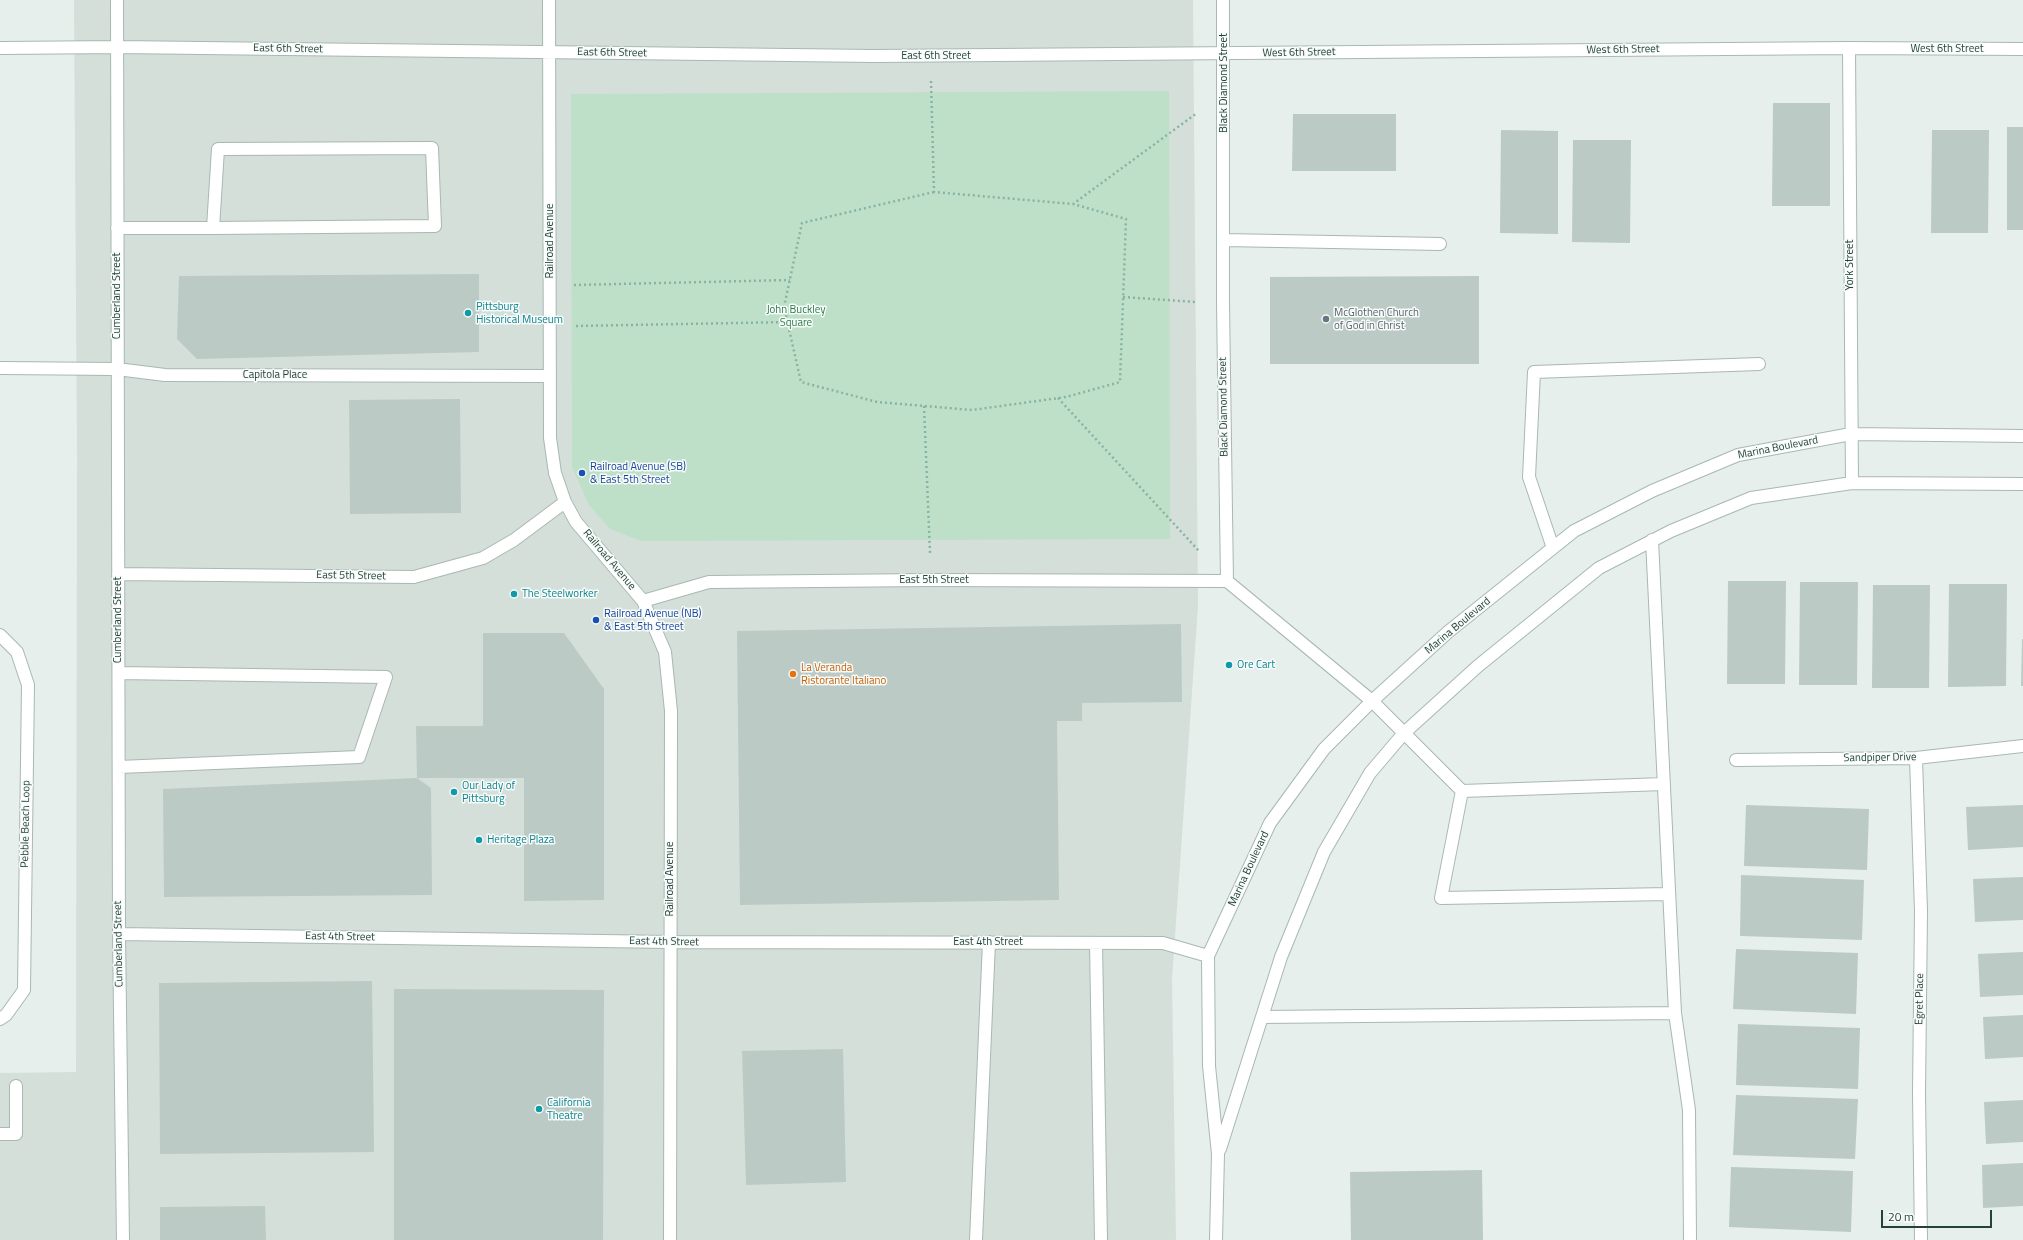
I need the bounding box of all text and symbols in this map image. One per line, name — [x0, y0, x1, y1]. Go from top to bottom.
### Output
street label: Black Diamond Street — [1217, 33, 1231, 133]
street label: East 6th Street — [253, 42, 323, 56]
street label: West 6th Street — [1910, 42, 1984, 56]
street label: West 6th Street — [1586, 43, 1660, 57]
street label: East 6th Street — [577, 46, 647, 60]
street label: West 6th Street — [1262, 46, 1336, 60]
street label: East 6th Street — [901, 49, 971, 63]
street label: Railroad Avenue — [543, 204, 557, 278]
street label: York Street — [1843, 240, 1857, 290]
street label: Cumberland Street — [110, 253, 124, 339]
place label: Pittsburg Historical Museum — [476, 300, 563, 326]
park label: John Buckley Square — [766, 303, 826, 329]
place label: McGlothen Church of God in Christ — [1334, 306, 1419, 332]
marker: Pittsburg Historical Museum — [463, 308, 473, 318]
marker: McGlothen Church of God in Christ — [1321, 314, 1331, 324]
street label: Black Diamond Street — [1217, 357, 1231, 457]
street label: Capitola Place — [243, 368, 307, 382]
street label: Marina Boulevard — [1737, 434, 1819, 462]
place label: Railroad Avenue (SB) & East 5th Street — [590, 460, 686, 486]
marker: Railroad Avenue (SB) & East 5th Street — [577, 468, 587, 478]
street label: Railroad Avenue — [580, 527, 638, 593]
street label: East 5th Street — [316, 569, 386, 583]
street label: East 5th Street — [899, 573, 969, 587]
street label: Cumberland Street — [111, 577, 125, 663]
place label: The Steelworker — [522, 587, 597, 601]
marker: The Steelworker — [509, 589, 519, 599]
street label: Marina Boulevard — [1423, 595, 1493, 657]
place label: Railroad Avenue (NB) & East 5th Street — [604, 607, 701, 633]
marker: Railroad Avenue (NB) & East 5th Street — [591, 615, 601, 625]
place label: Ore Cart — [1237, 658, 1275, 672]
marker: Ore Cart — [1224, 660, 1234, 670]
place label: La Veranda Ristorante Italiano — [801, 661, 886, 687]
marker: La Veranda Ristorante Italiano — [788, 669, 798, 679]
street label: Sandpiper Drive — [1843, 751, 1917, 765]
place label: Our Lady of Pittsburg — [462, 779, 515, 805]
street label: Pebble Beach Loop — [19, 780, 33, 868]
marker: Our Lady of Pittsburg — [449, 787, 459, 797]
street label: Marina Boulevard — [1226, 829, 1272, 909]
place label: Heritage Plaza — [487, 833, 554, 847]
marker: Heritage Plaza — [474, 835, 484, 845]
street label: Railroad Avenue — [663, 842, 677, 916]
street label: Cumberland Street — [112, 901, 126, 987]
street label: East 4th Street — [305, 930, 375, 944]
street label: East 4th Street — [629, 935, 699, 949]
street label: East 4th Street — [953, 935, 1023, 949]
street label: Egret Place — [1913, 973, 1927, 1025]
place label: California Theatre — [547, 1096, 590, 1122]
marker: California Theatre — [534, 1104, 544, 1114]
scale bar — [1883, 1202, 1994, 1228]
text: 20 m — [1888, 1207, 1914, 1226]

